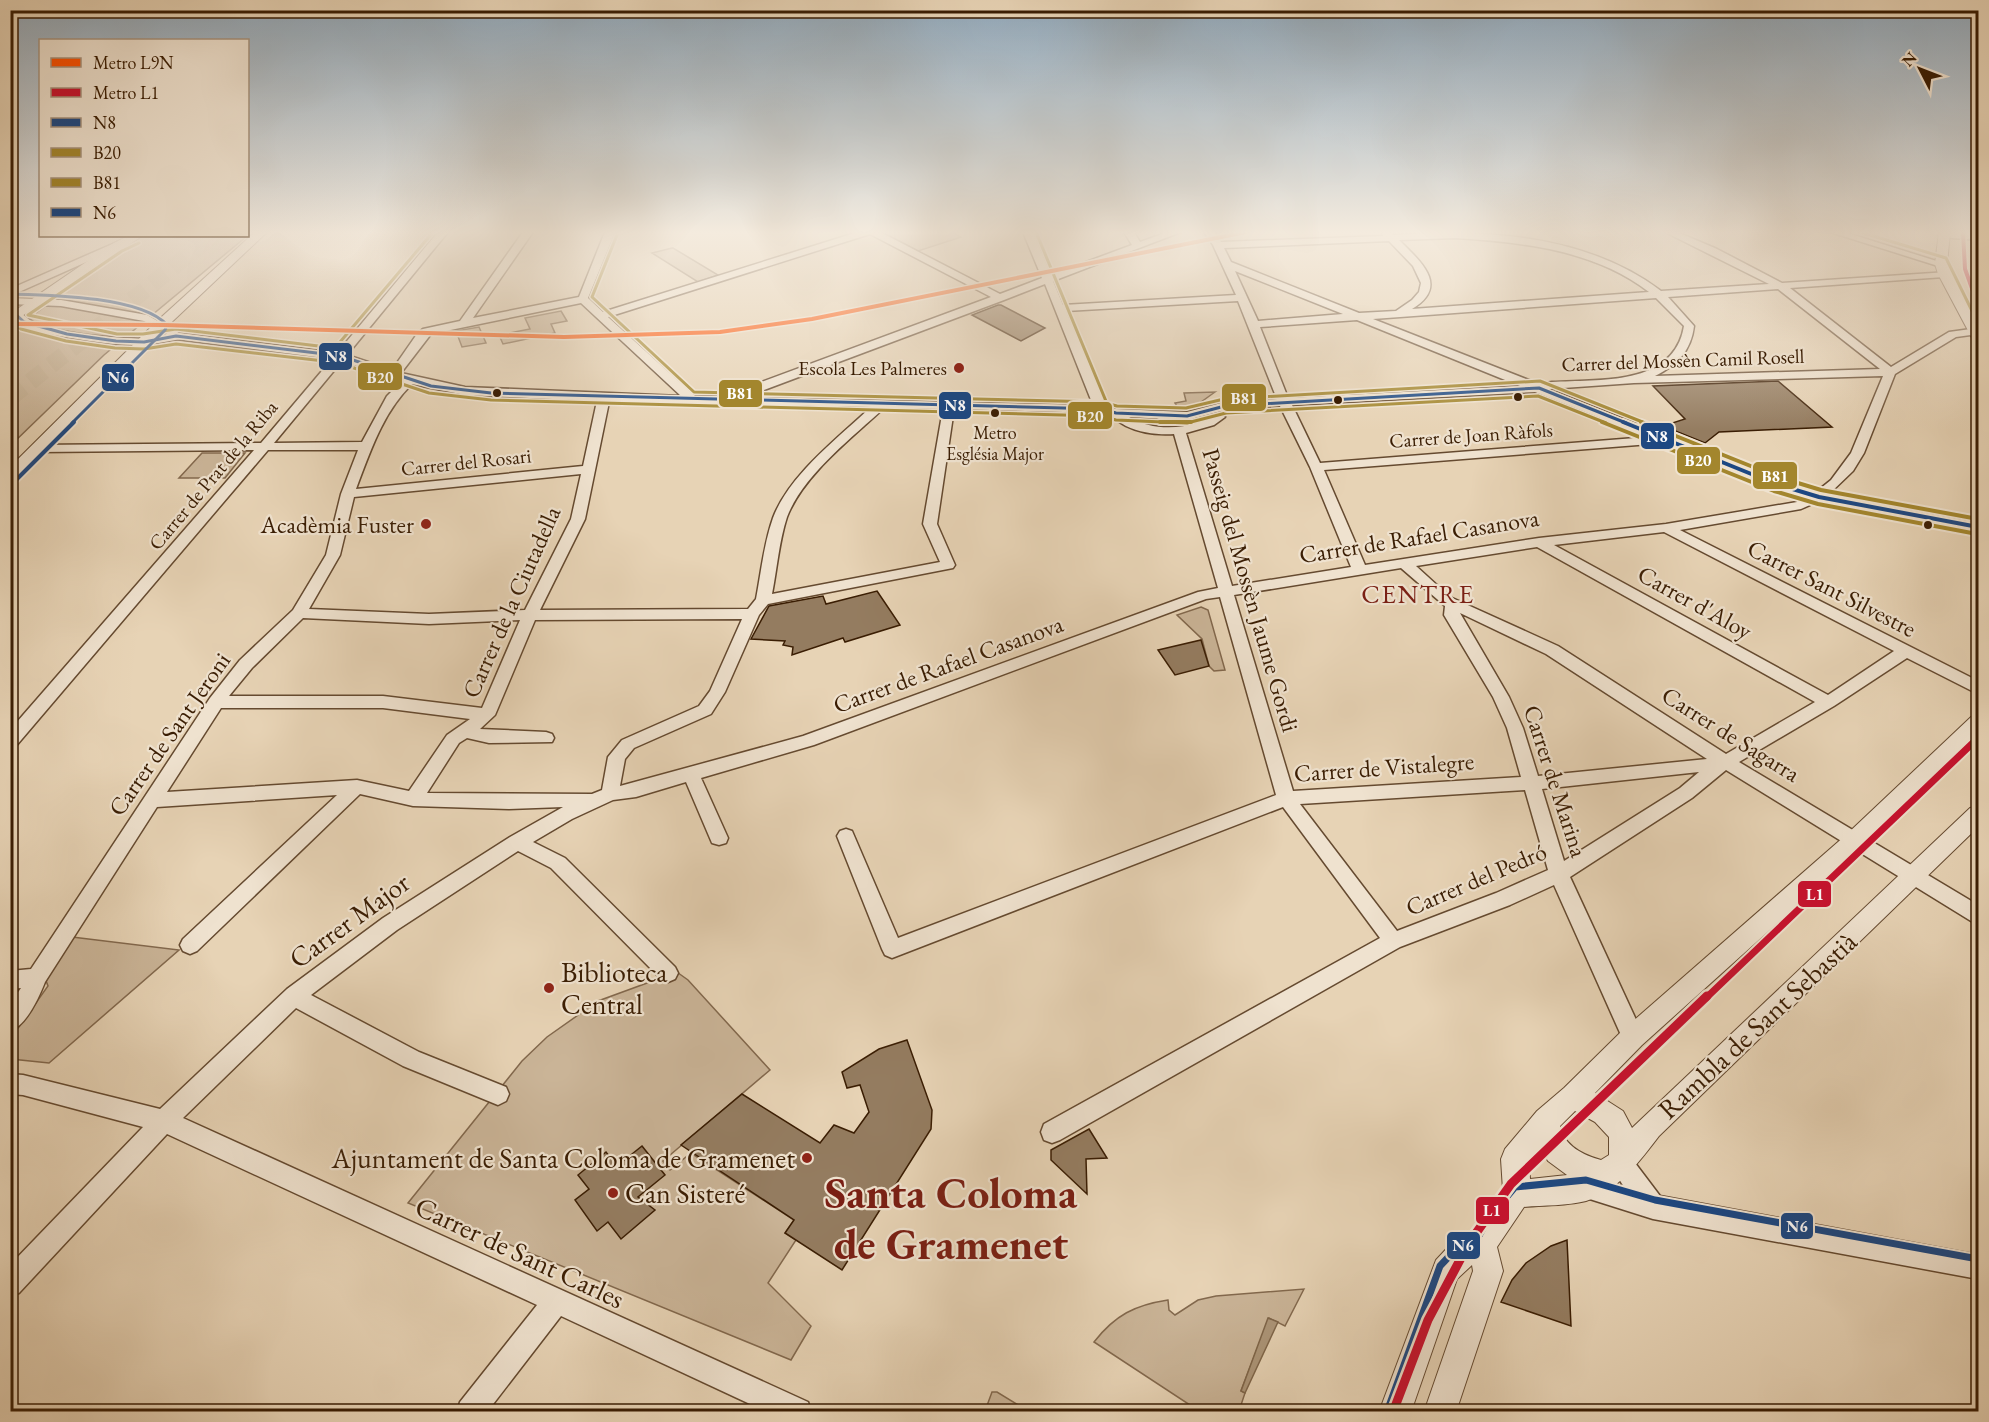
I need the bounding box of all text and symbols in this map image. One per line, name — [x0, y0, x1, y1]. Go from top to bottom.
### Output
legend — [39, 39, 249, 237]
north arrow — [1890, 39, 1950, 99]
text: N — [1897, 47, 1921, 71]
text: Metro L9N — [93, 51, 174, 74]
text: Metro L1 — [93, 81, 159, 104]
text: N8 — [93, 111, 116, 134]
text: B20 — [93, 141, 121, 164]
text: B81 — [93, 171, 121, 194]
text: N6 — [93, 201, 116, 224]
line badge: N8 — [318, 342, 353, 371]
street label: Carrer del Mossèn Camil Rosell — [1561, 343, 1805, 377]
text: N8 — [325, 346, 347, 367]
place label: Escola Les Palmeres — [798, 355, 947, 381]
marker: Escola Les Palmeres — [952, 361, 966, 375]
line badge: B20 — [357, 362, 403, 391]
line badge: N6 — [101, 363, 135, 392]
text: N6 — [107, 367, 129, 388]
text: B20 — [367, 367, 394, 388]
line badge: B81 — [718, 379, 763, 408]
text: B81 — [727, 383, 753, 404]
line badge: B81 — [1221, 383, 1267, 412]
unlabelled marker — [491, 387, 503, 399]
text: B81 — [1231, 388, 1257, 409]
line badge: N8 — [938, 391, 972, 420]
unlabelled marker — [1512, 391, 1524, 403]
unlabelled marker — [1332, 394, 1344, 406]
street label: Carrer de Prat de la Riba — [143, 395, 283, 555]
text: N8 — [944, 395, 966, 416]
line badge: B20 — [1067, 401, 1113, 430]
text: B20 — [1077, 406, 1104, 427]
marker: Metro Església Major — [989, 407, 1001, 419]
street label: Carrer de Joan Ràfols — [1388, 416, 1554, 454]
place label: Metro Església Major — [946, 421, 1044, 465]
line badge: N8 — [1640, 422, 1675, 450]
text: N8 — [1646, 426, 1668, 447]
street label: Carrer del Rosari — [400, 442, 533, 482]
street label: Passeig del Mossèn Jaume Gordi — [1196, 445, 1306, 736]
line badge: B20 — [1676, 446, 1721, 475]
text: B20 — [1685, 450, 1712, 471]
line badge: B81 — [1752, 461, 1798, 490]
text: B81 — [1762, 466, 1788, 487]
street label: Carrer de la Ciutadella — [455, 501, 567, 703]
street label: Carrer de Rafael Casanova — [1297, 502, 1541, 570]
place label: Acadèmia Fuster — [259, 509, 414, 540]
marker: Acadèmia Fuster — [419, 517, 433, 531]
unlabelled marker — [1922, 519, 1934, 531]
street label: Carrer Sant Silvestre — [1742, 532, 1922, 644]
street label: Carrer d'Aloy — [1632, 558, 1758, 646]
district label: CENTRE — [1361, 577, 1475, 611]
street label: Carrer de Rafael Casanova — [829, 608, 1067, 720]
street label: Carrer de Sant Jeroni — [101, 646, 237, 822]
street label: Carrer de Sagarra — [1656, 679, 1806, 789]
street label: Carrer de Marina — [1517, 701, 1595, 861]
street label: Carrer de Vistalegre — [1293, 745, 1475, 789]
street label: Carrer del Pedró — [1401, 835, 1551, 923]
street label: Carrer Major — [281, 864, 417, 976]
line badge: L1 — [1797, 880, 1832, 908]
text: L1 — [1806, 884, 1824, 905]
street label: Rambla de Sant Sebastià — [1650, 923, 1865, 1127]
place label: Biblioteca Central — [561, 954, 668, 1022]
marker: Biblioteca Central — [542, 981, 556, 995]
place label: Ajuntament de Santa Coloma de Gramenet — [330, 1140, 795, 1176]
marker: Ajuntament de Santa Coloma de Gramenet — [800, 1151, 814, 1165]
district label: Santa Coloma de Gramenet — [825, 1164, 1078, 1272]
place label: Can Sisteré — [625, 1175, 745, 1211]
marker: Can Sisteré — [606, 1186, 620, 1200]
street label: Carrer de Sant Carles — [410, 1188, 630, 1316]
line badge: L1 — [1475, 1196, 1510, 1225]
text: L1 — [1483, 1200, 1501, 1221]
line badge: N6 — [1780, 1212, 1814, 1240]
text: N6 — [1786, 1216, 1808, 1237]
line badge: N6 — [1446, 1231, 1481, 1260]
text: N6 — [1452, 1235, 1474, 1256]

